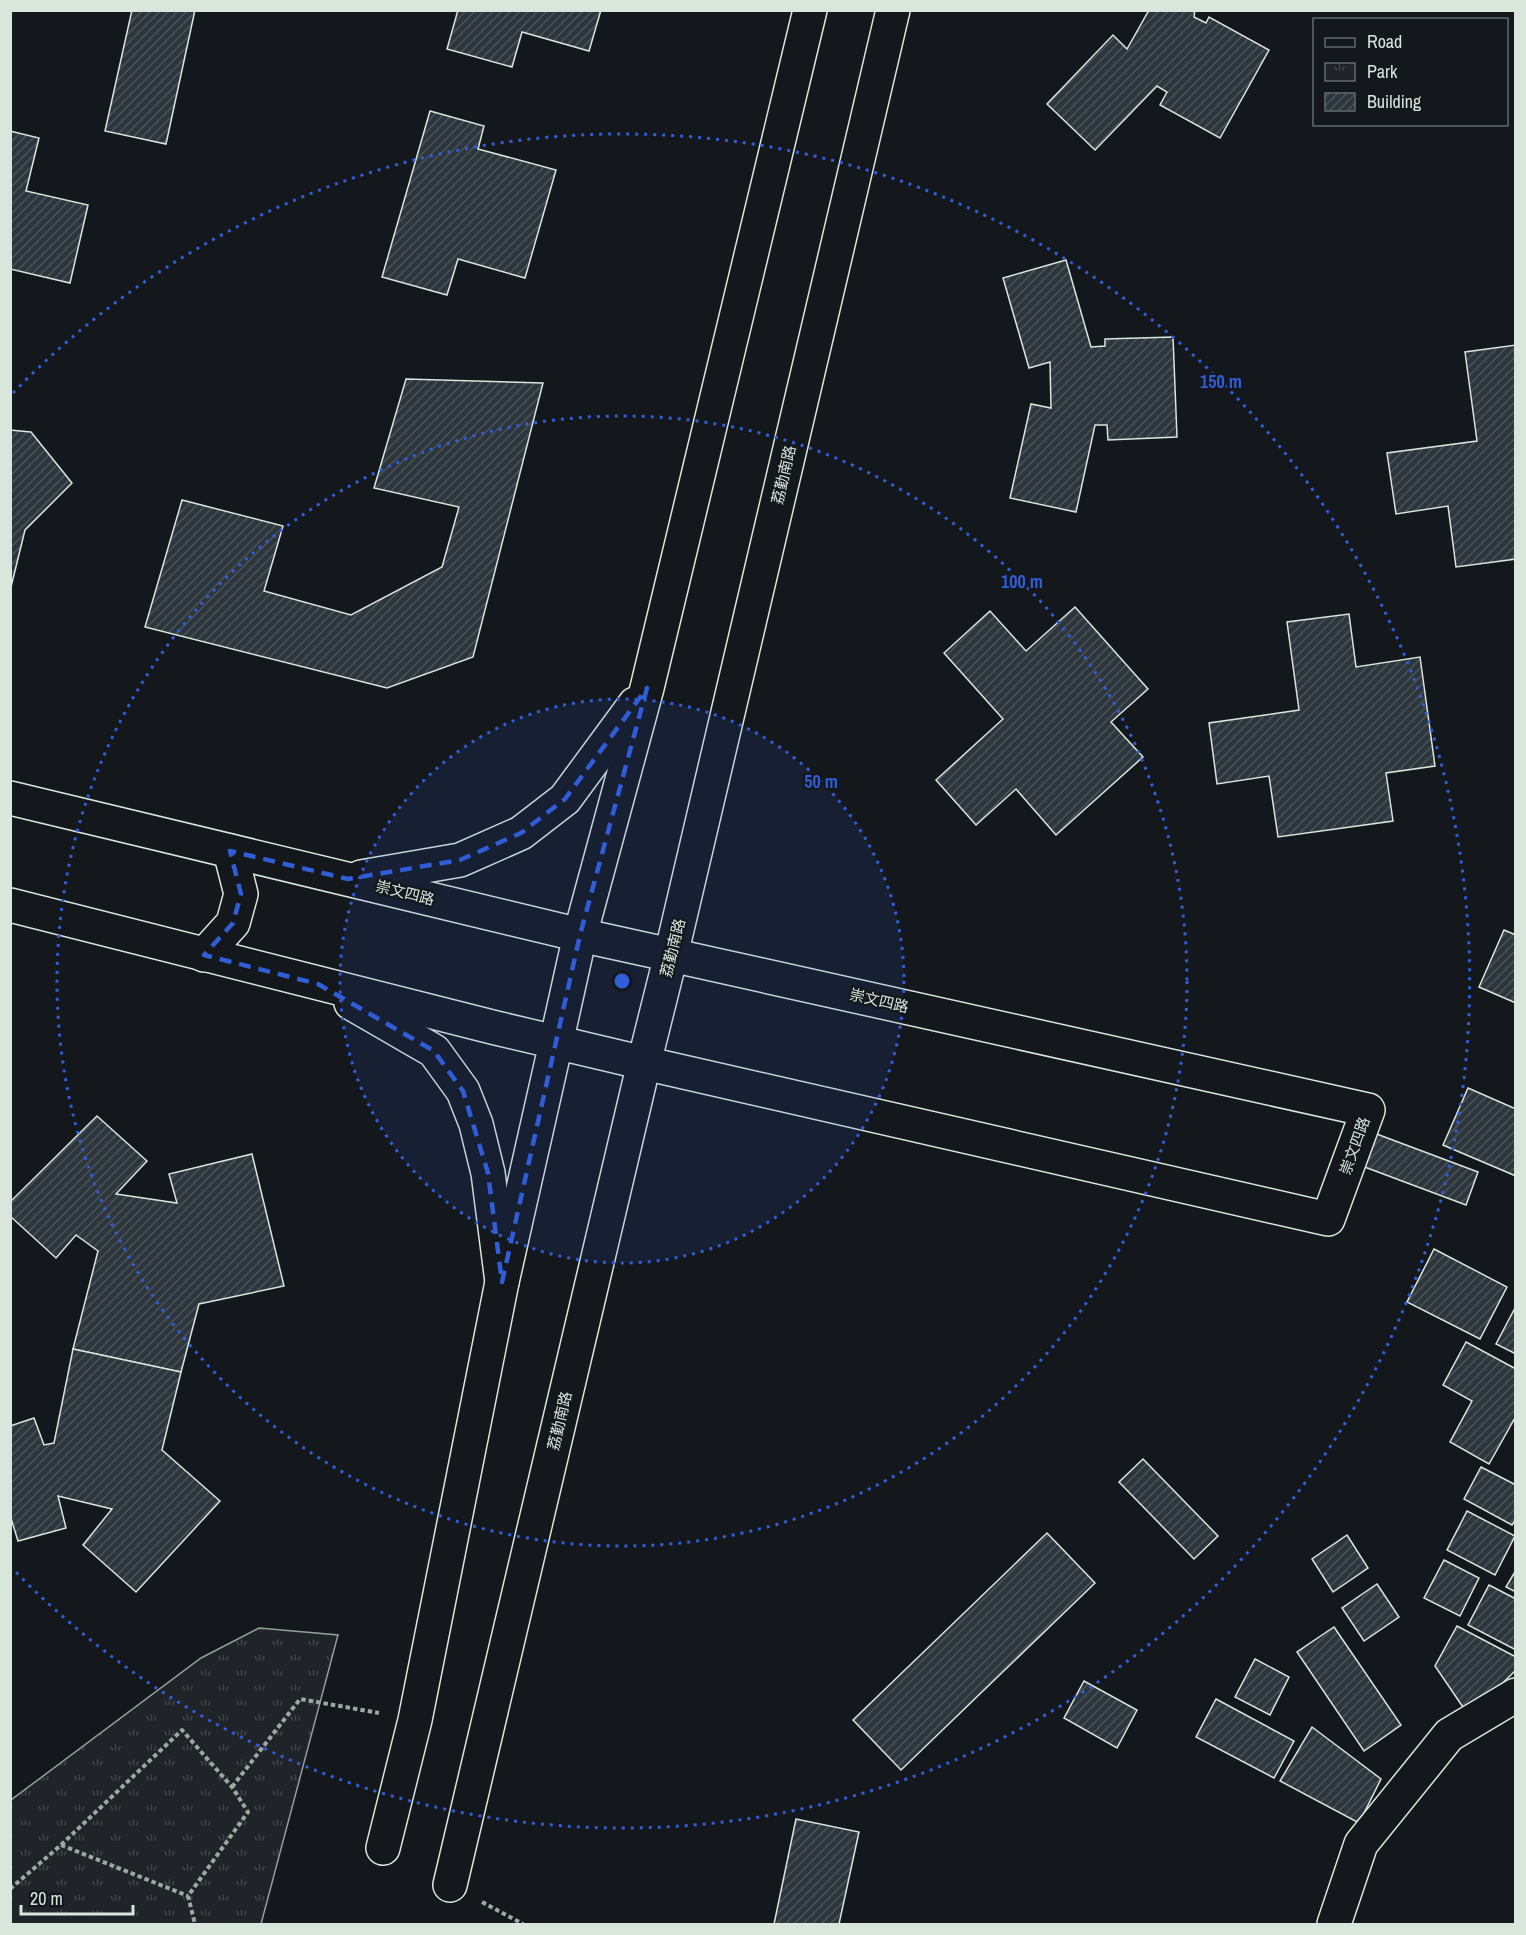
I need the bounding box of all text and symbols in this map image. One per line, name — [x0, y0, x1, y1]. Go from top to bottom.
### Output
legend — [1313, 18, 1508, 126]
text: Road — [1367, 29, 1402, 54]
text: Park — [1367, 59, 1398, 84]
text: Building — [1367, 89, 1422, 114]
text: 150 m — [1200, 369, 1242, 394]
street label: 荔勤南路 — [767, 443, 800, 506]
text: 100 m — [1001, 569, 1043, 594]
text: 50 m — [804, 769, 838, 794]
street label: 崇文四路 — [373, 875, 437, 910]
street label: 荔勤南路 — [655, 916, 690, 980]
centre of rings — [612, 971, 632, 991]
street label: 崇文四路 — [848, 984, 911, 1017]
street label: 崇文四路 — [1334, 1114, 1375, 1178]
street label: 荔勤南路 — [543, 1389, 576, 1452]
scale bar — [21, 1878, 134, 1916]
text: 20 m — [30, 1886, 63, 1911]

